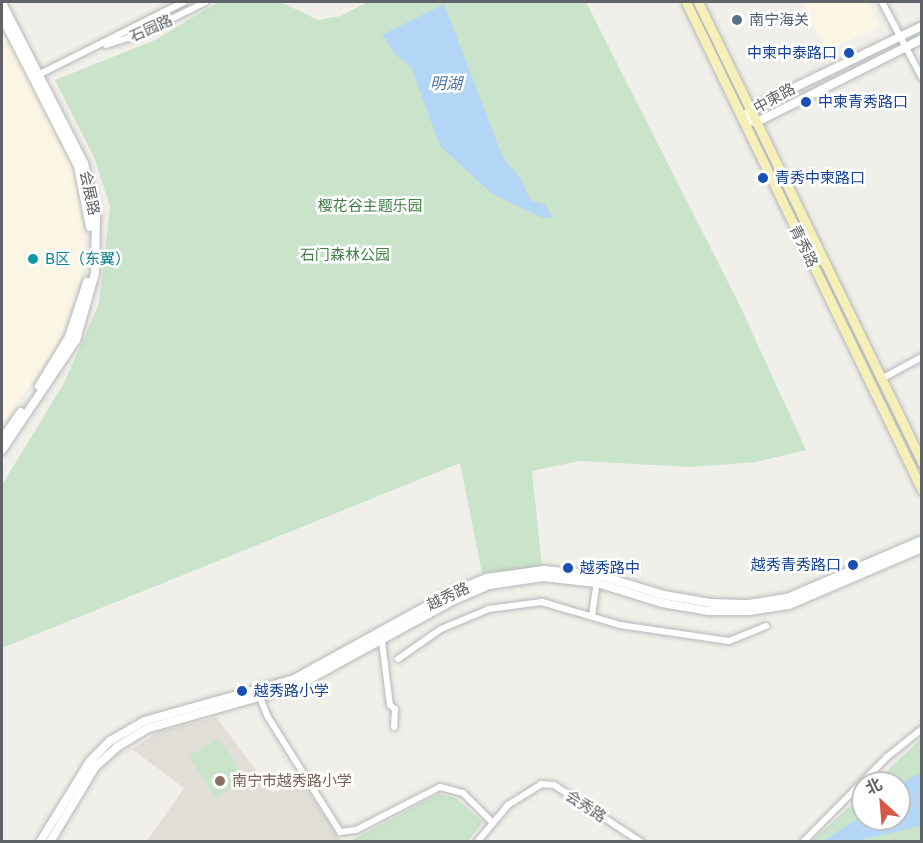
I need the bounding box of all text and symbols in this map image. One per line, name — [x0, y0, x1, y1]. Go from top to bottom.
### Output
street label: 石园路 — [127, 11, 175, 45]
place label: 南宁海关 — [749, 11, 809, 29]
marker: 南宁海关 — [730, 13, 744, 27]
place label: 中柬中泰路口 — [747, 44, 837, 62]
marker: 中柬中泰路口 — [842, 46, 856, 60]
water label: 明湖 — [430, 74, 462, 94]
street label: 中柬路 — [750, 79, 798, 117]
place label: 中柬青秀路口 — [818, 93, 908, 111]
marker: 中柬青秀路口 — [799, 95, 813, 109]
street label: 会展路 — [77, 169, 103, 217]
place label: 青秀中柬路口 — [775, 169, 865, 187]
marker: 青秀中柬路口 — [756, 171, 770, 185]
park label: 樱花谷主题乐园 — [318, 197, 422, 215]
street label: 青秀路 — [786, 222, 822, 270]
park label: 石门森林公园 — [300, 246, 390, 264]
place label: B区（东翼） — [45, 250, 130, 268]
marker: B区（东翼） — [26, 252, 40, 266]
place label: 越秀青秀路口 — [751, 556, 841, 574]
marker: 越秀青秀路口 — [846, 558, 860, 572]
place label: 越秀路中 — [580, 559, 640, 577]
marker: 越秀路中 — [561, 561, 575, 575]
street label: 越秀路 — [424, 578, 472, 614]
place label: 越秀路小学 — [254, 682, 329, 700]
marker: 越秀路小学 — [235, 684, 249, 698]
north arrow — [851, 771, 911, 831]
place label: 南宁市越秀路小学 — [232, 772, 352, 790]
marker: 南宁市越秀路小学 — [213, 774, 227, 788]
text: 北 — [862, 774, 885, 798]
street label: 会秀路 — [562, 786, 610, 826]

